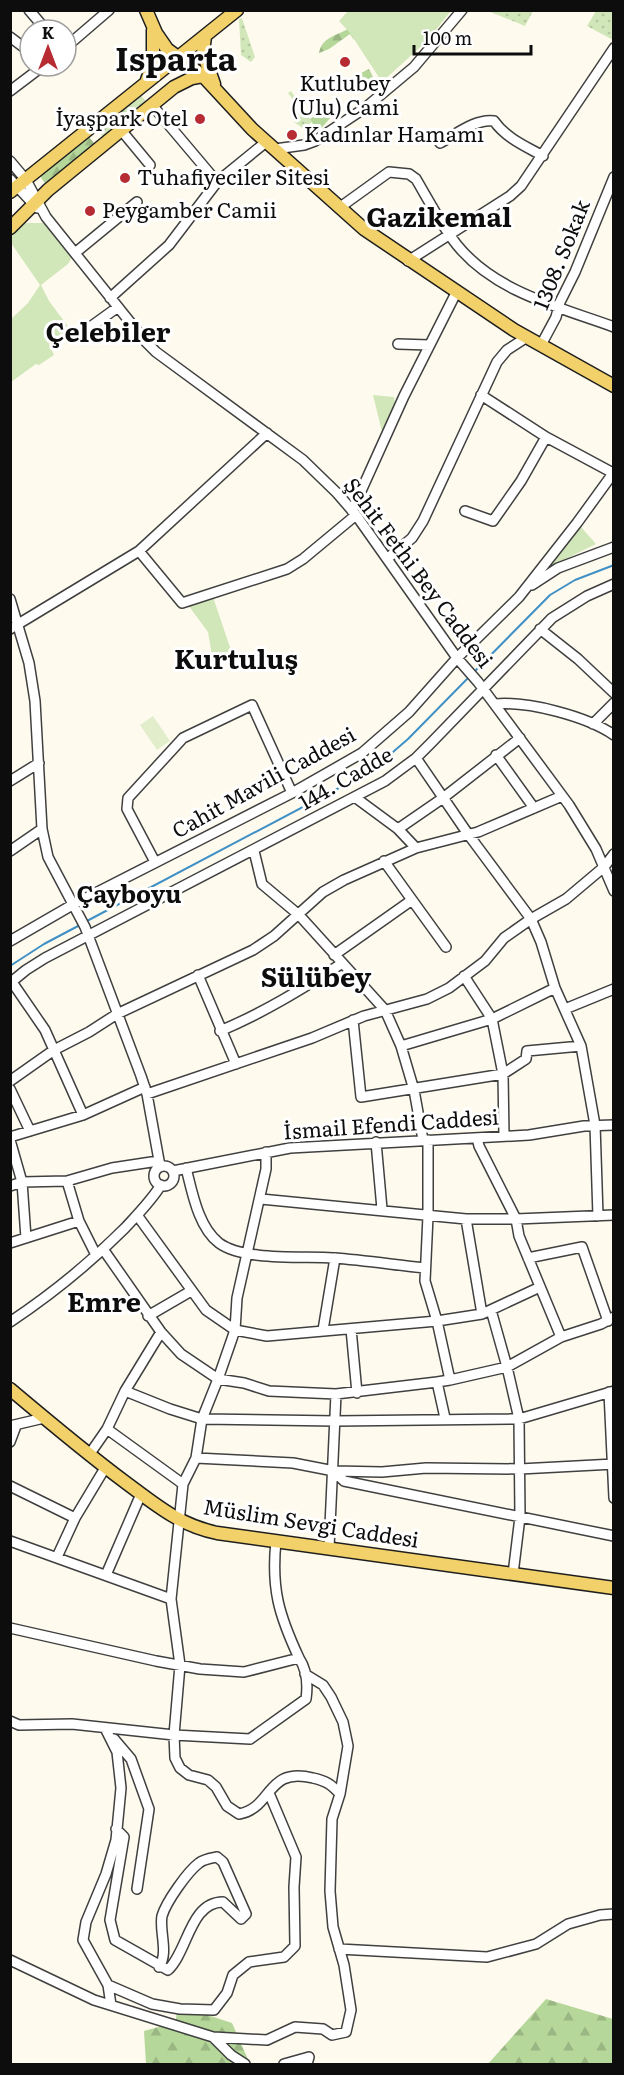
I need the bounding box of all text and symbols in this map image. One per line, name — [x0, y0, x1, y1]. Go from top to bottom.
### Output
north arrow — [18, 18, 78, 78]
scale bar — [414, 18, 531, 56]
text: K — [42, 20, 55, 44]
text: 100 m — [423, 24, 472, 51]
district label: Isparta — [115, 32, 238, 81]
marker: Kutlubey (Ulu) Cami — [338, 55, 352, 69]
place label: Kutlubey (Ulu) Cami — [291, 66, 399, 121]
place label: İyaşpark Otel — [55, 101, 188, 132]
marker: İyaşpark Otel — [193, 112, 207, 126]
place label: Kadınlar Hamamı — [304, 117, 484, 148]
marker: Kadınlar Hamamı — [285, 128, 299, 142]
place label: Tuhafiyeciler Sitesi — [137, 160, 329, 191]
marker: Tuhafiyeciler Sitesi — [118, 171, 132, 185]
place label: Peygamber Camii — [102, 193, 277, 224]
street label: 1308. Sokak — [524, 194, 596, 314]
district label: Gazikemal — [366, 195, 512, 235]
marker: Peygamber Camii — [83, 204, 97, 218]
district label: Çelebiler — [46, 310, 171, 350]
street label: Şehit Fethi Bey Caddesi — [338, 470, 502, 673]
district label: Kurtuluş — [174, 637, 298, 677]
street label: Cahit Mavili Caddesi — [165, 717, 360, 844]
street label: 144. Cadde — [292, 737, 398, 816]
district label: Çayboyu — [77, 875, 181, 910]
district label: Sülübey — [261, 955, 372, 995]
street label: İsmail Efendi Caddesi — [282, 1100, 500, 1145]
district label: Emre — [67, 1280, 141, 1320]
street label: Müslim Sevgi Caddesi — [201, 1489, 421, 1554]

